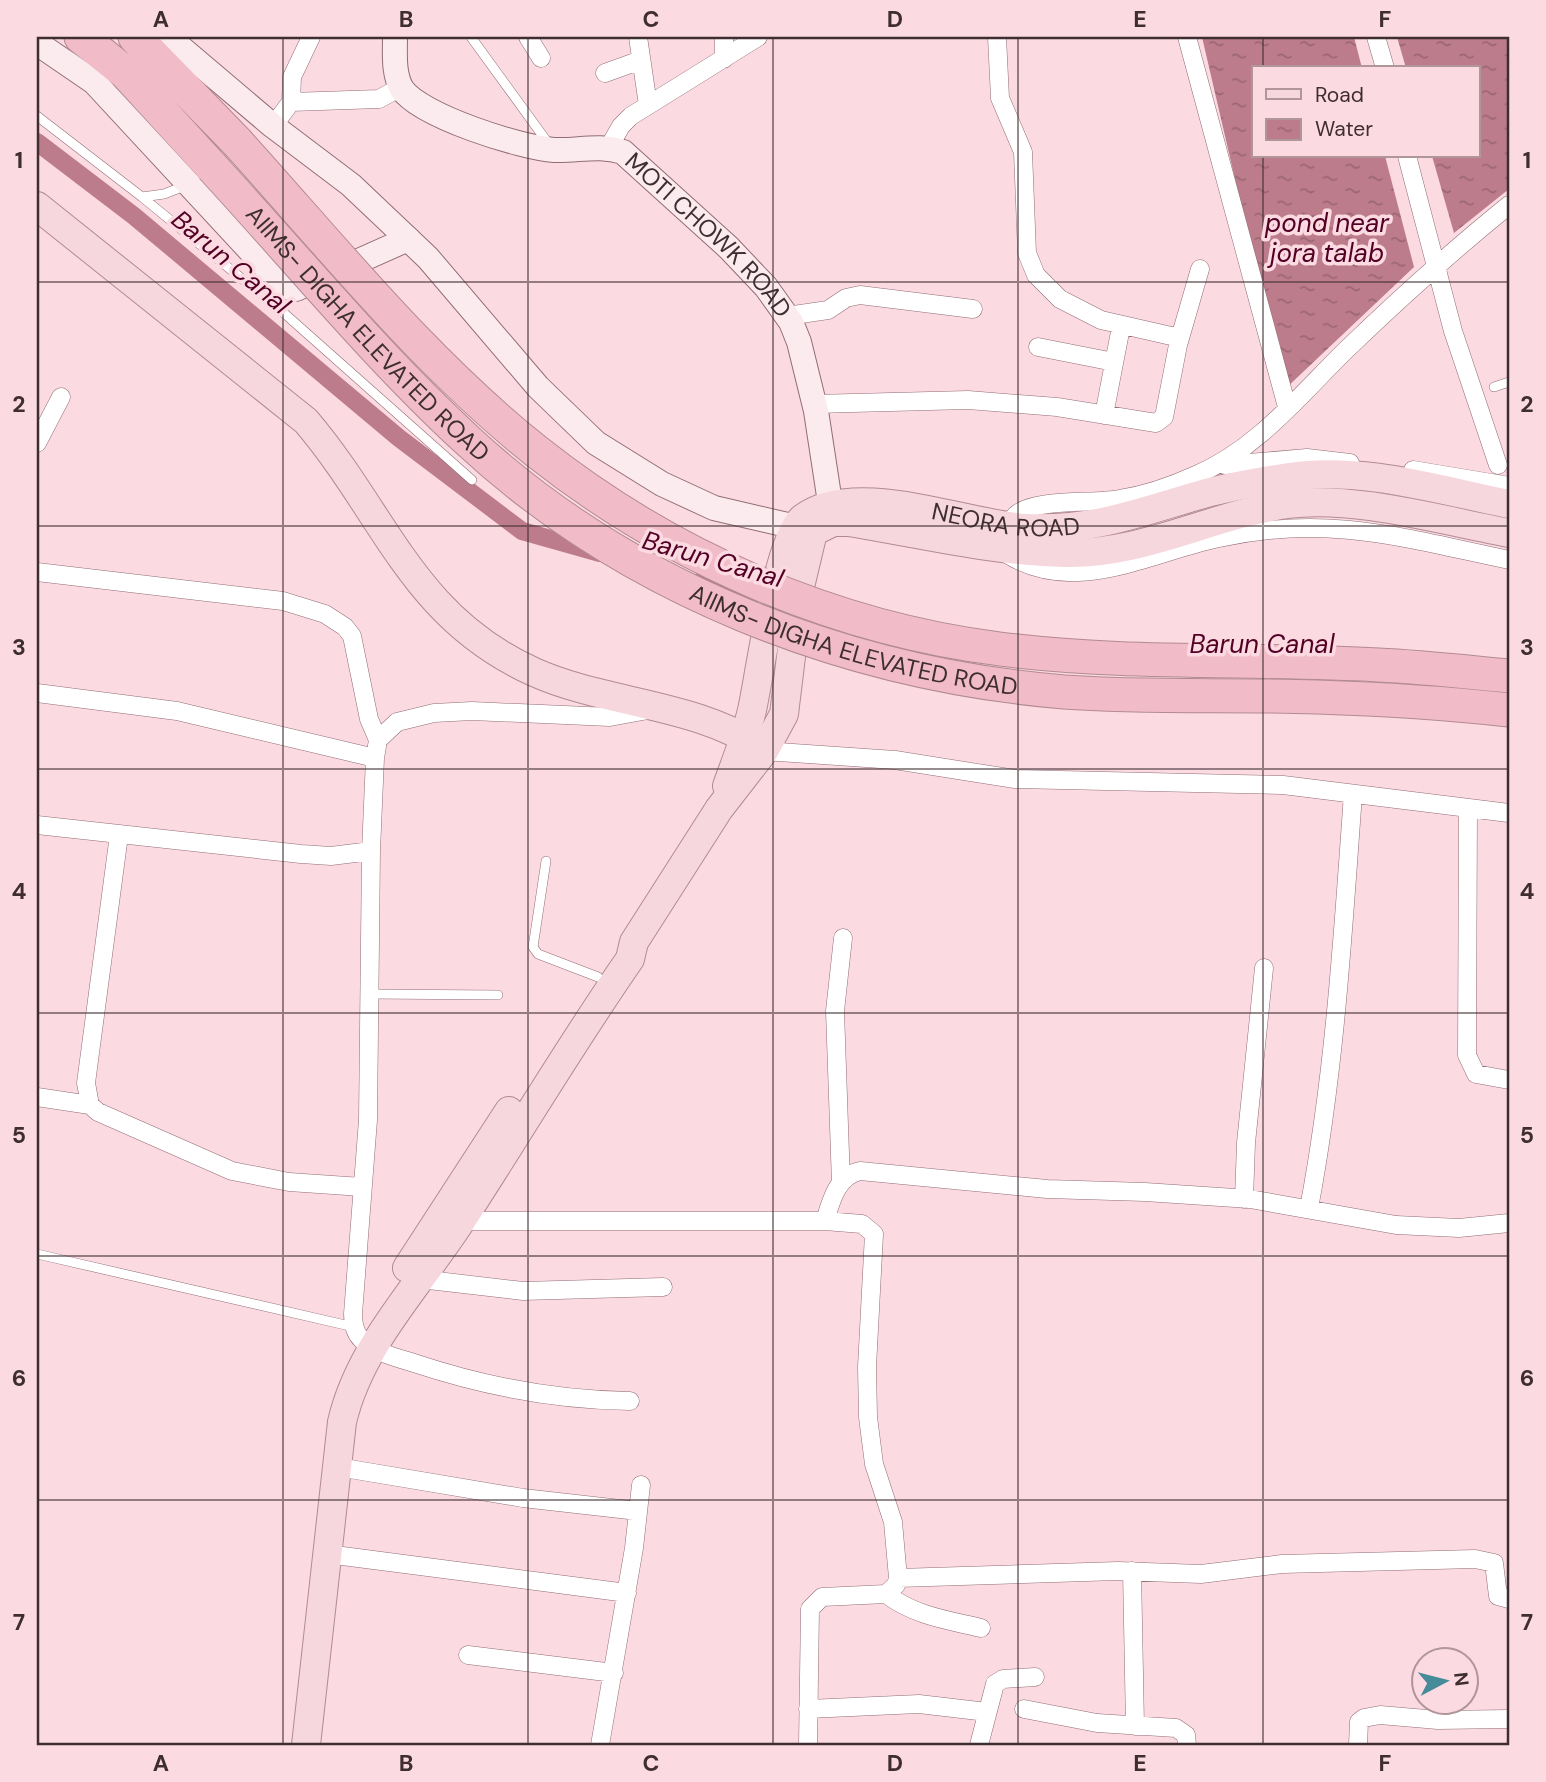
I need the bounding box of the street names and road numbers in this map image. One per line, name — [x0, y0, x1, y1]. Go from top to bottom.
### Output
street label: MOTI CHOWK ROAD — [619, 145, 799, 323]
street label: AIIMS- DIGHA ELEVATED ROAD — [239, 199, 496, 468]
street label: NEORA ROAD — [929, 495, 1081, 543]
street label: AIIMS- DIGHA ELEVATED ROAD — [685, 577, 1020, 702]

